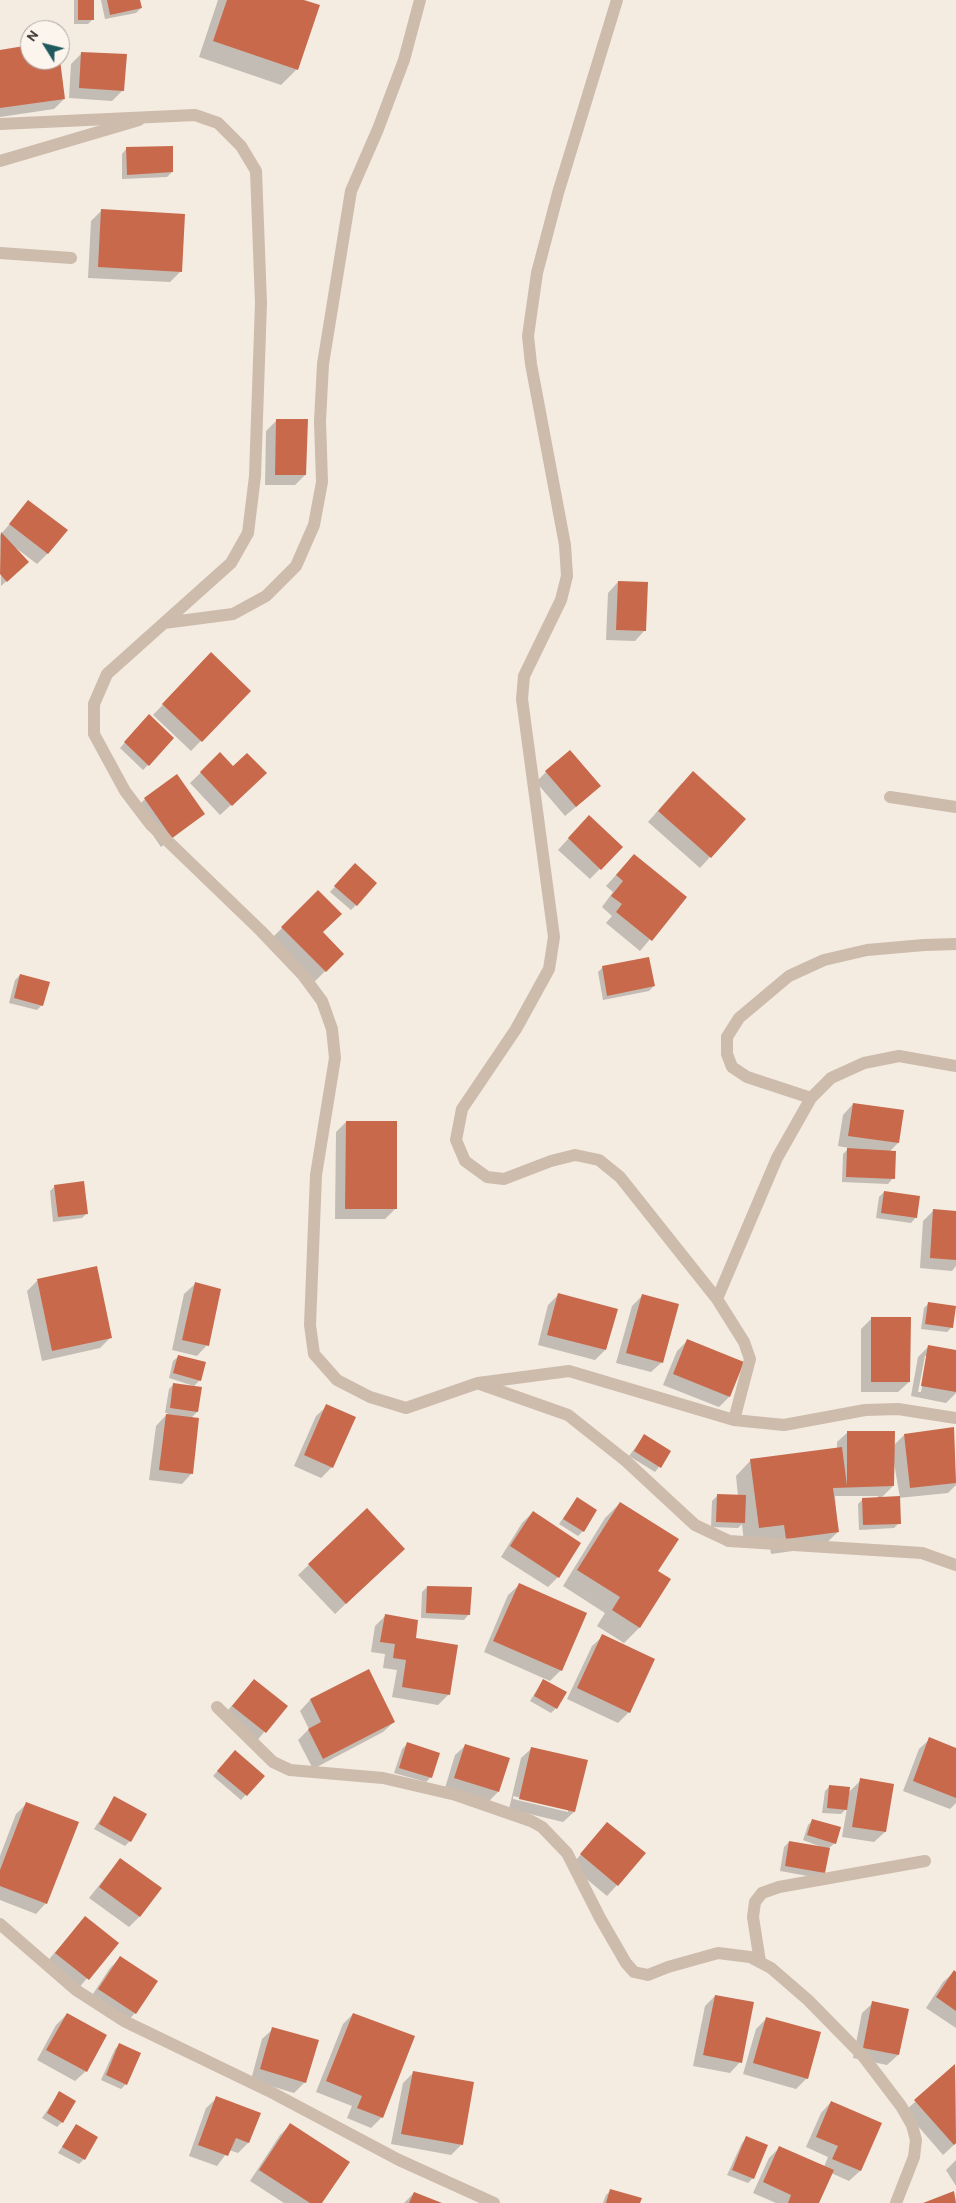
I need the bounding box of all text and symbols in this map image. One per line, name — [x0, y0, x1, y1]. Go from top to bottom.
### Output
north arrow — [20, 20, 70, 70]
text: N — [23, 27, 43, 46]

